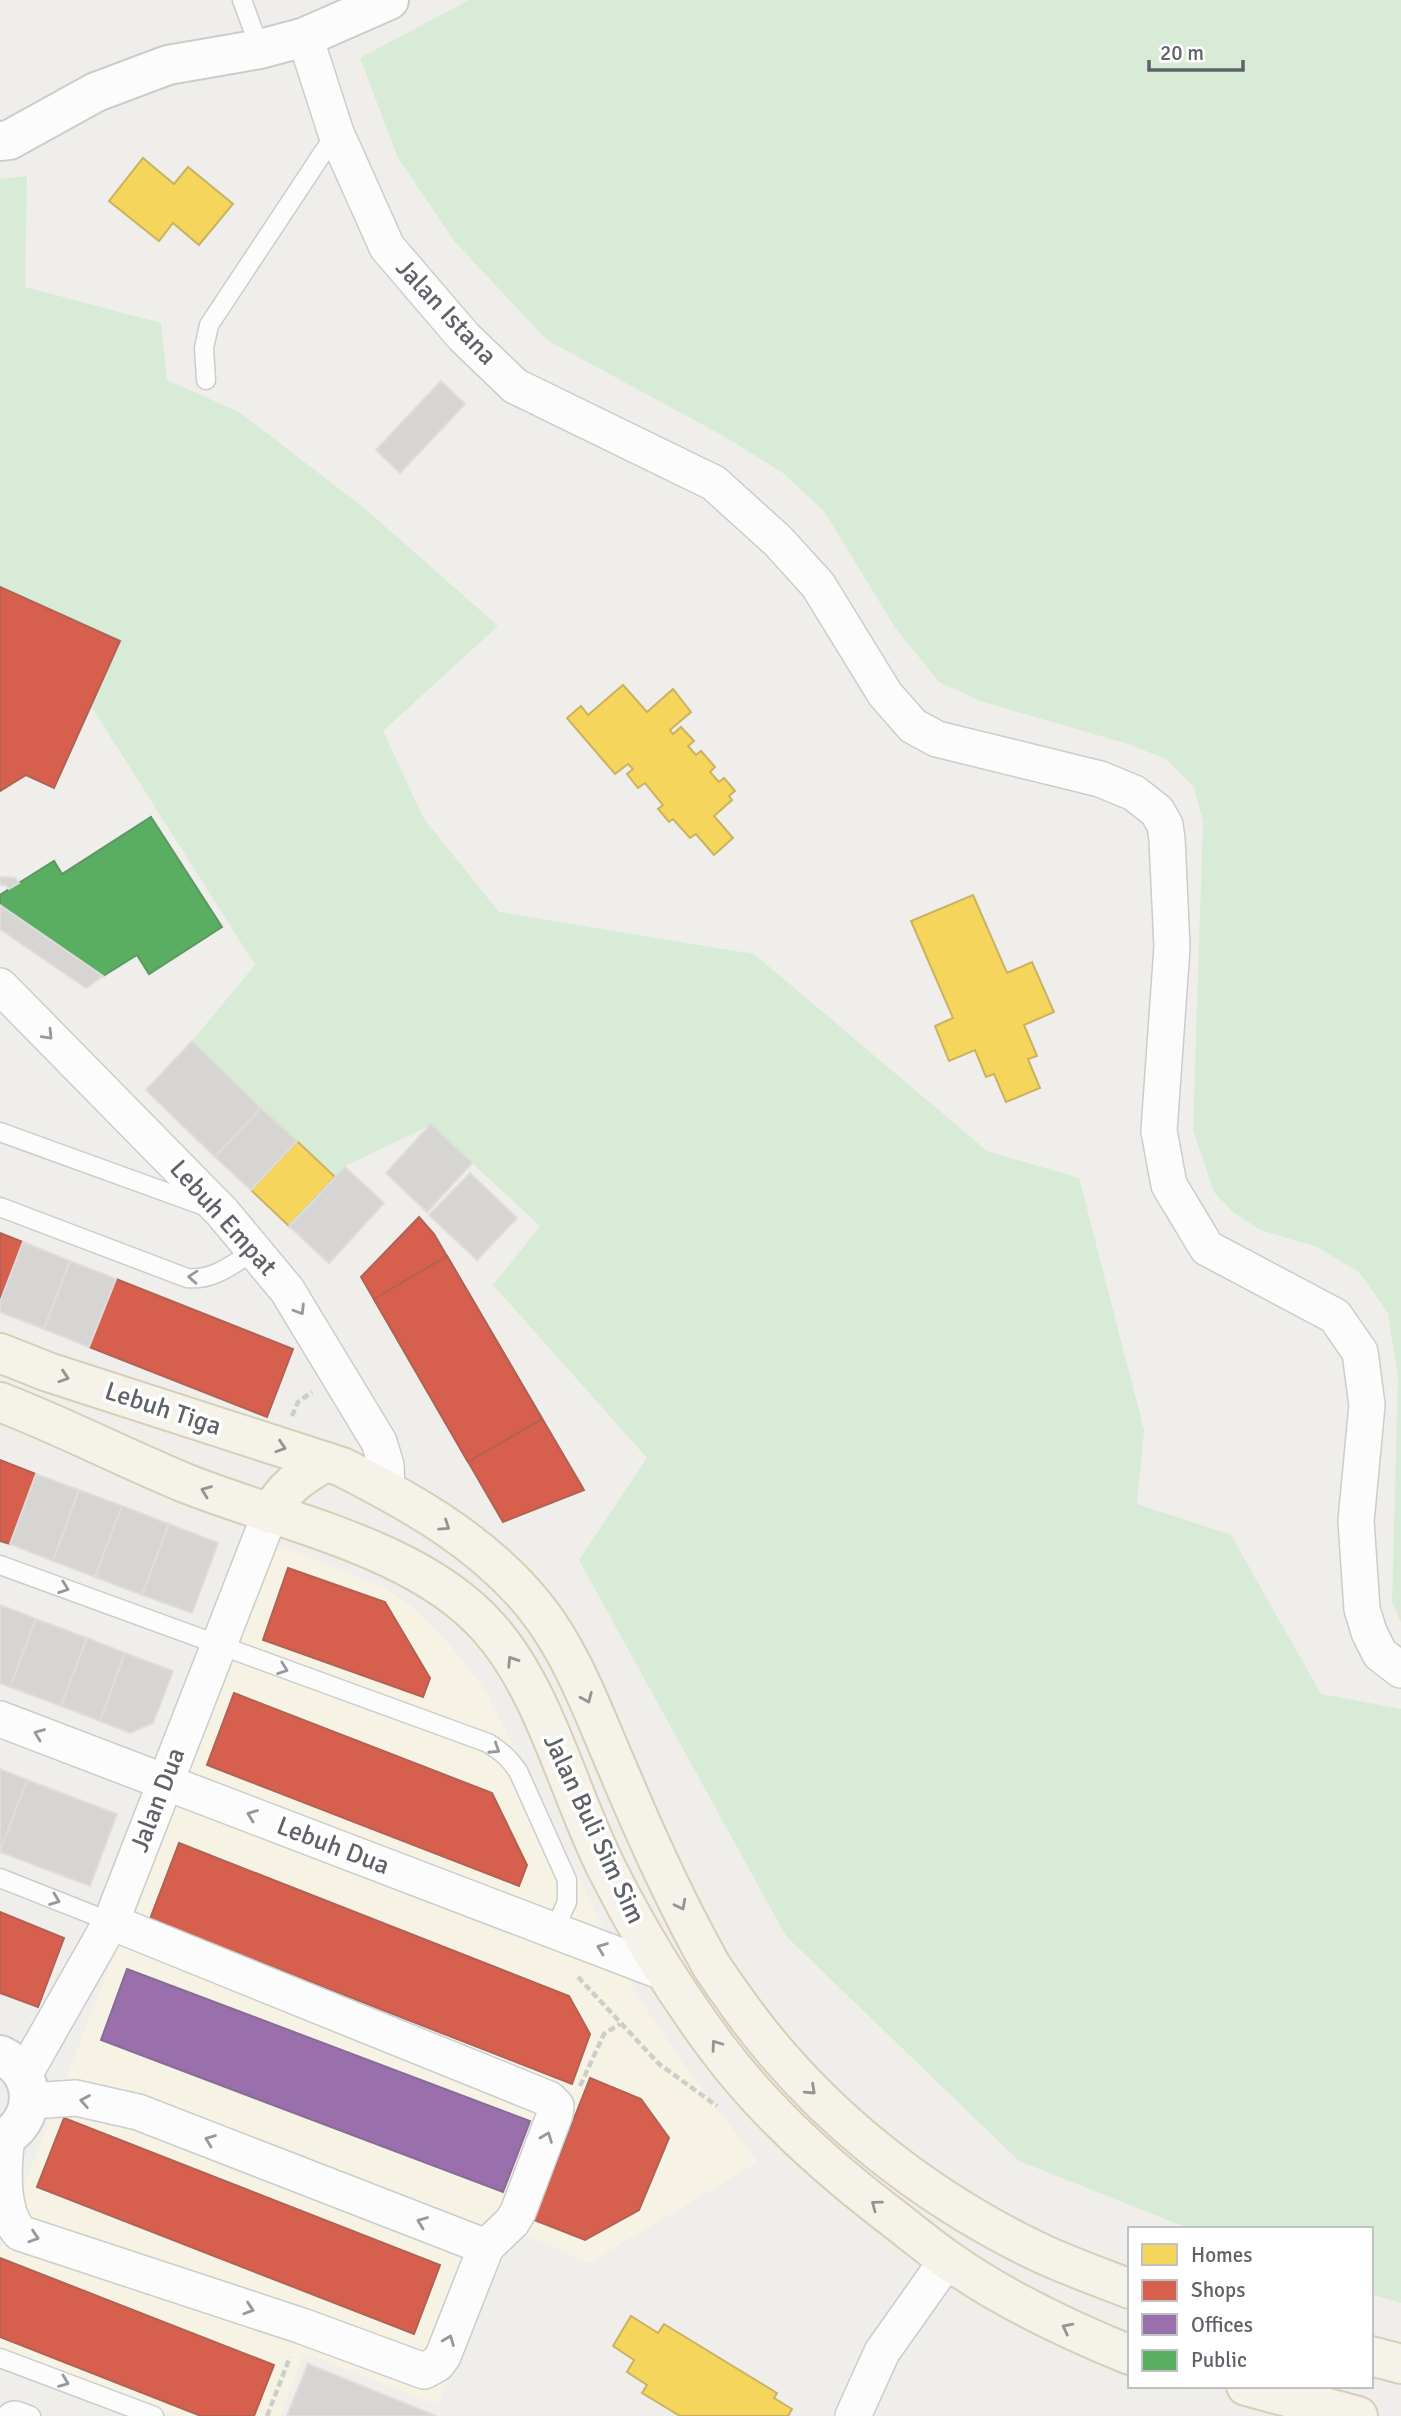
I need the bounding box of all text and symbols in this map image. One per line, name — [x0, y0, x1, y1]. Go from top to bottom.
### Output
scale bar — [1149, 28, 1244, 72]
text: 20 m — [1160, 40, 1204, 66]
street label: Jalan Istana — [389, 252, 503, 372]
one-way arrow — [39, 1026, 52, 1039]
street label: Lebuh Empat — [163, 1153, 283, 1283]
one-way arrow — [187, 1270, 198, 1285]
one-way arrow — [292, 1303, 305, 1316]
one-way arrow — [57, 1369, 70, 1383]
street label: Lebuh Tiga — [101, 1375, 225, 1443]
one-way arrow — [274, 1438, 286, 1453]
one-way arrow — [200, 1485, 212, 1499]
one-way arrow — [437, 1517, 450, 1530]
one-way arrow — [58, 1580, 70, 1594]
one-way arrow — [507, 1656, 520, 1669]
one-way arrow — [276, 1660, 288, 1674]
one-way arrow — [579, 1691, 593, 1703]
one-way arrow — [34, 1728, 46, 1742]
street label: Jalan Buli Sim Sim — [536, 1729, 652, 1929]
one-way arrow — [488, 1740, 501, 1753]
street label: Jalan Dua — [124, 1743, 192, 1857]
one-way arrow — [246, 1809, 258, 1823]
street label: Lebuh Dua — [272, 1810, 394, 1882]
one-way arrow — [49, 1892, 61, 1906]
one-way arrow — [673, 1898, 687, 1910]
one-way arrow — [596, 1943, 608, 1957]
one-way arrow — [711, 2040, 724, 2053]
one-way arrow — [803, 2082, 816, 2095]
one-way arrow — [79, 2094, 91, 2109]
one-way arrow — [538, 2132, 552, 2144]
one-way arrow — [205, 2134, 217, 2148]
one-way arrow — [872, 2201, 884, 2214]
one-way arrow — [417, 2217, 429, 2231]
legend — [1128, 2227, 1373, 2388]
one-way arrow — [27, 2229, 39, 2243]
text: Homes — [1191, 2242, 1253, 2268]
text: Shops — [1191, 2277, 1245, 2303]
one-way arrow — [243, 2301, 255, 2315]
text: Offices — [1191, 2312, 1253, 2338]
one-way arrow — [1062, 2323, 1074, 2337]
one-way arrow — [441, 2335, 455, 2347]
text: Public — [1191, 2347, 1247, 2373]
one-way arrow — [57, 2374, 69, 2388]

